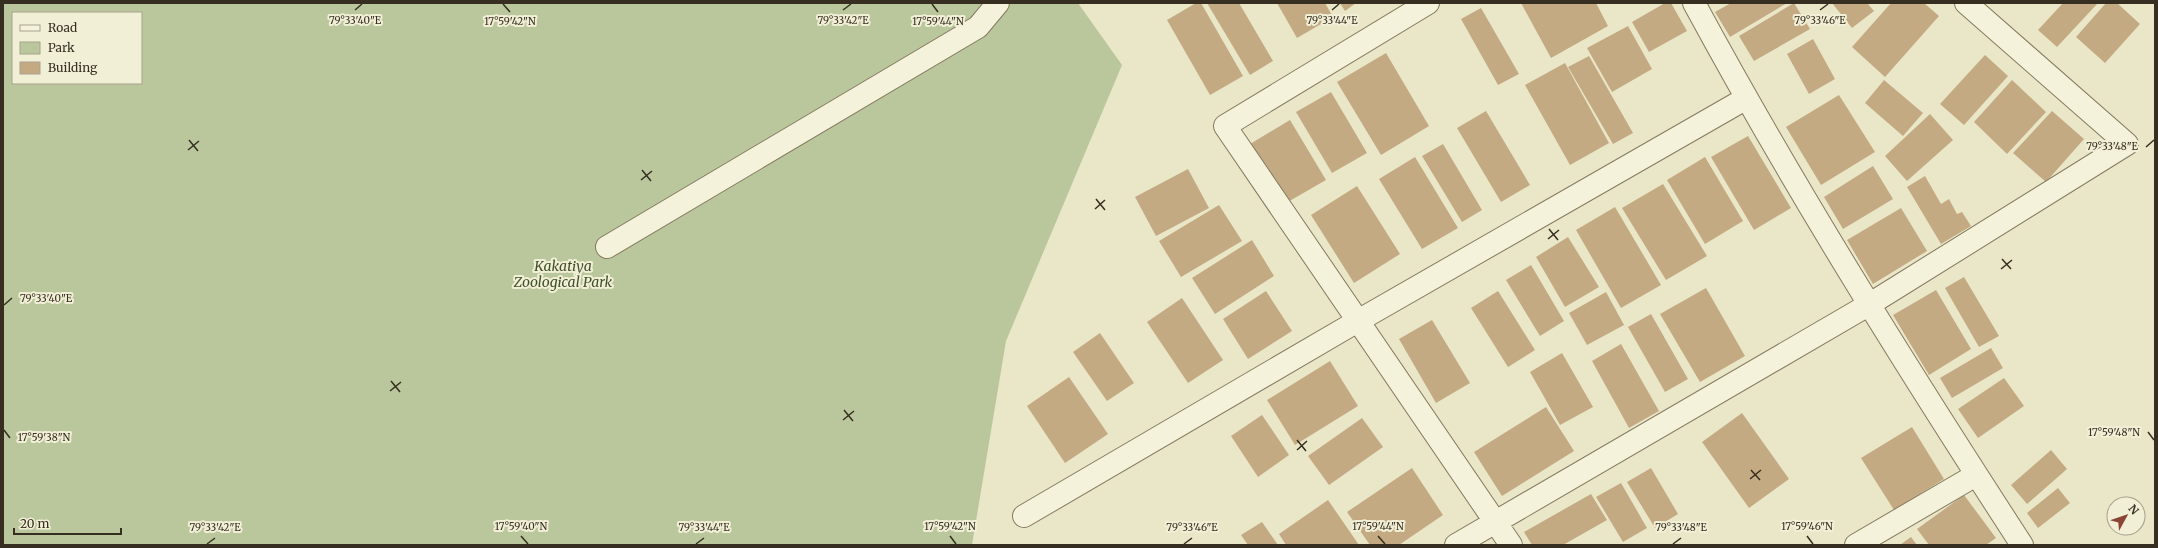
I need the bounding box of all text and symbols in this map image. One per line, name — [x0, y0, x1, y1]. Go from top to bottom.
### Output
legend — [12, 12, 142, 84]
text: 79°33'40"E — [329, 14, 382, 27]
text: 79°33'42"E — [817, 14, 869, 27]
text: 79°33'44"E — [1306, 14, 1358, 27]
text: 79°33'46"E — [1794, 14, 1846, 27]
text: 17°59'42"N — [484, 15, 536, 28]
text: 17°59'44"N — [912, 15, 964, 28]
text: Road — [48, 20, 77, 35]
text: Park — [48, 40, 75, 55]
text: Building — [48, 60, 98, 75]
text: 79°33'48"E — [2086, 140, 2139, 153]
park label: Kakatiya Zoological Park — [513, 257, 613, 291]
text: 79°33'40"E — [20, 292, 73, 305]
text: 17°59'48"N — [2088, 426, 2140, 439]
text: 17°59'38"N — [18, 431, 71, 444]
north arrow — [2106, 496, 2146, 536]
text: N — [2126, 502, 2142, 518]
scale bar — [14, 510, 121, 536]
text: 20 m — [20, 516, 49, 531]
text: 17°59'40"N — [495, 520, 547, 533]
text: 17°59'42"N — [924, 520, 976, 533]
text: 17°59'44"N — [1352, 520, 1404, 533]
text: 17°59'46"N — [1781, 520, 1833, 533]
text: 79°33'42"E — [189, 521, 241, 534]
text: 79°33'44"E — [678, 521, 730, 534]
text: 79°33'46"E — [1166, 521, 1218, 534]
text: 79°33'48"E — [1655, 521, 1708, 534]

